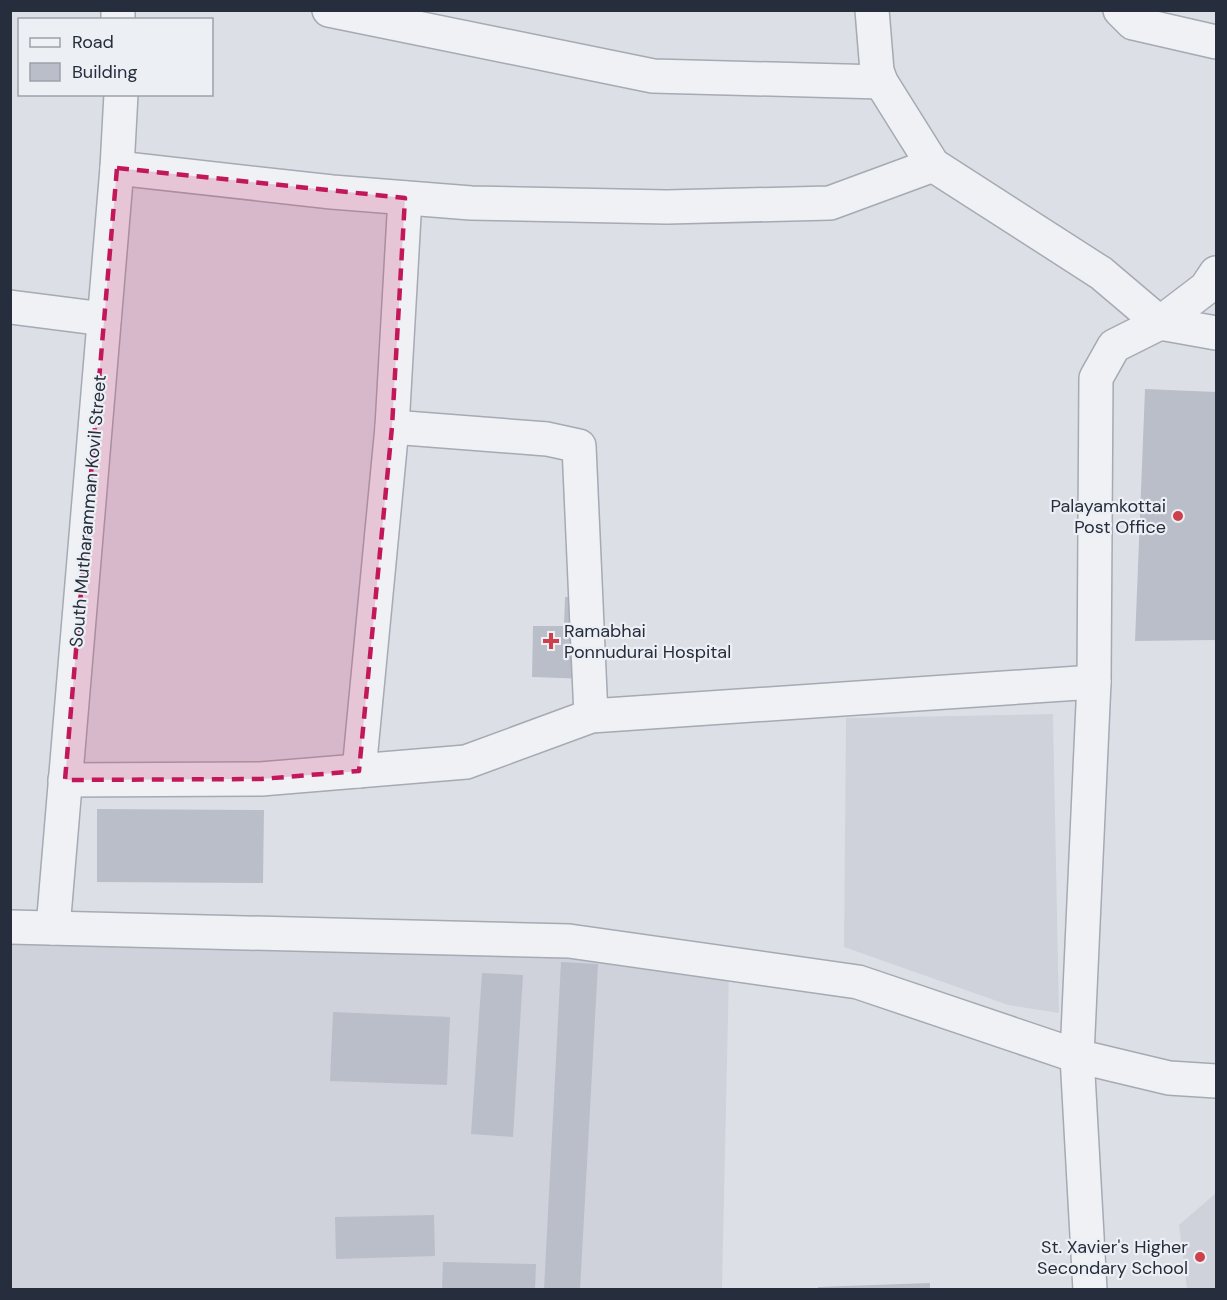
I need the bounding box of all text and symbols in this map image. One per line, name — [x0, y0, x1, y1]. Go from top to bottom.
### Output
legend — [18, 18, 213, 96]
text: Road — [72, 30, 114, 54]
text: Building — [72, 60, 137, 84]
street label: South Mutharamman Kovil Street — [64, 374, 112, 648]
place label: Palayamkottai Post Office — [1050, 494, 1166, 539]
marker: Palayamkottai Post Office — [1171, 509, 1185, 523]
place label: Ramabhai Ponnudurai Hospital — [564, 619, 731, 664]
marker: Ramabhai Ponnudurai Hospital — [542, 632, 560, 650]
place label: St. Xavier's Higher Secondary School — [1037, 1235, 1188, 1280]
marker: St. Xavier's Higher Secondary School — [1193, 1250, 1207, 1264]

